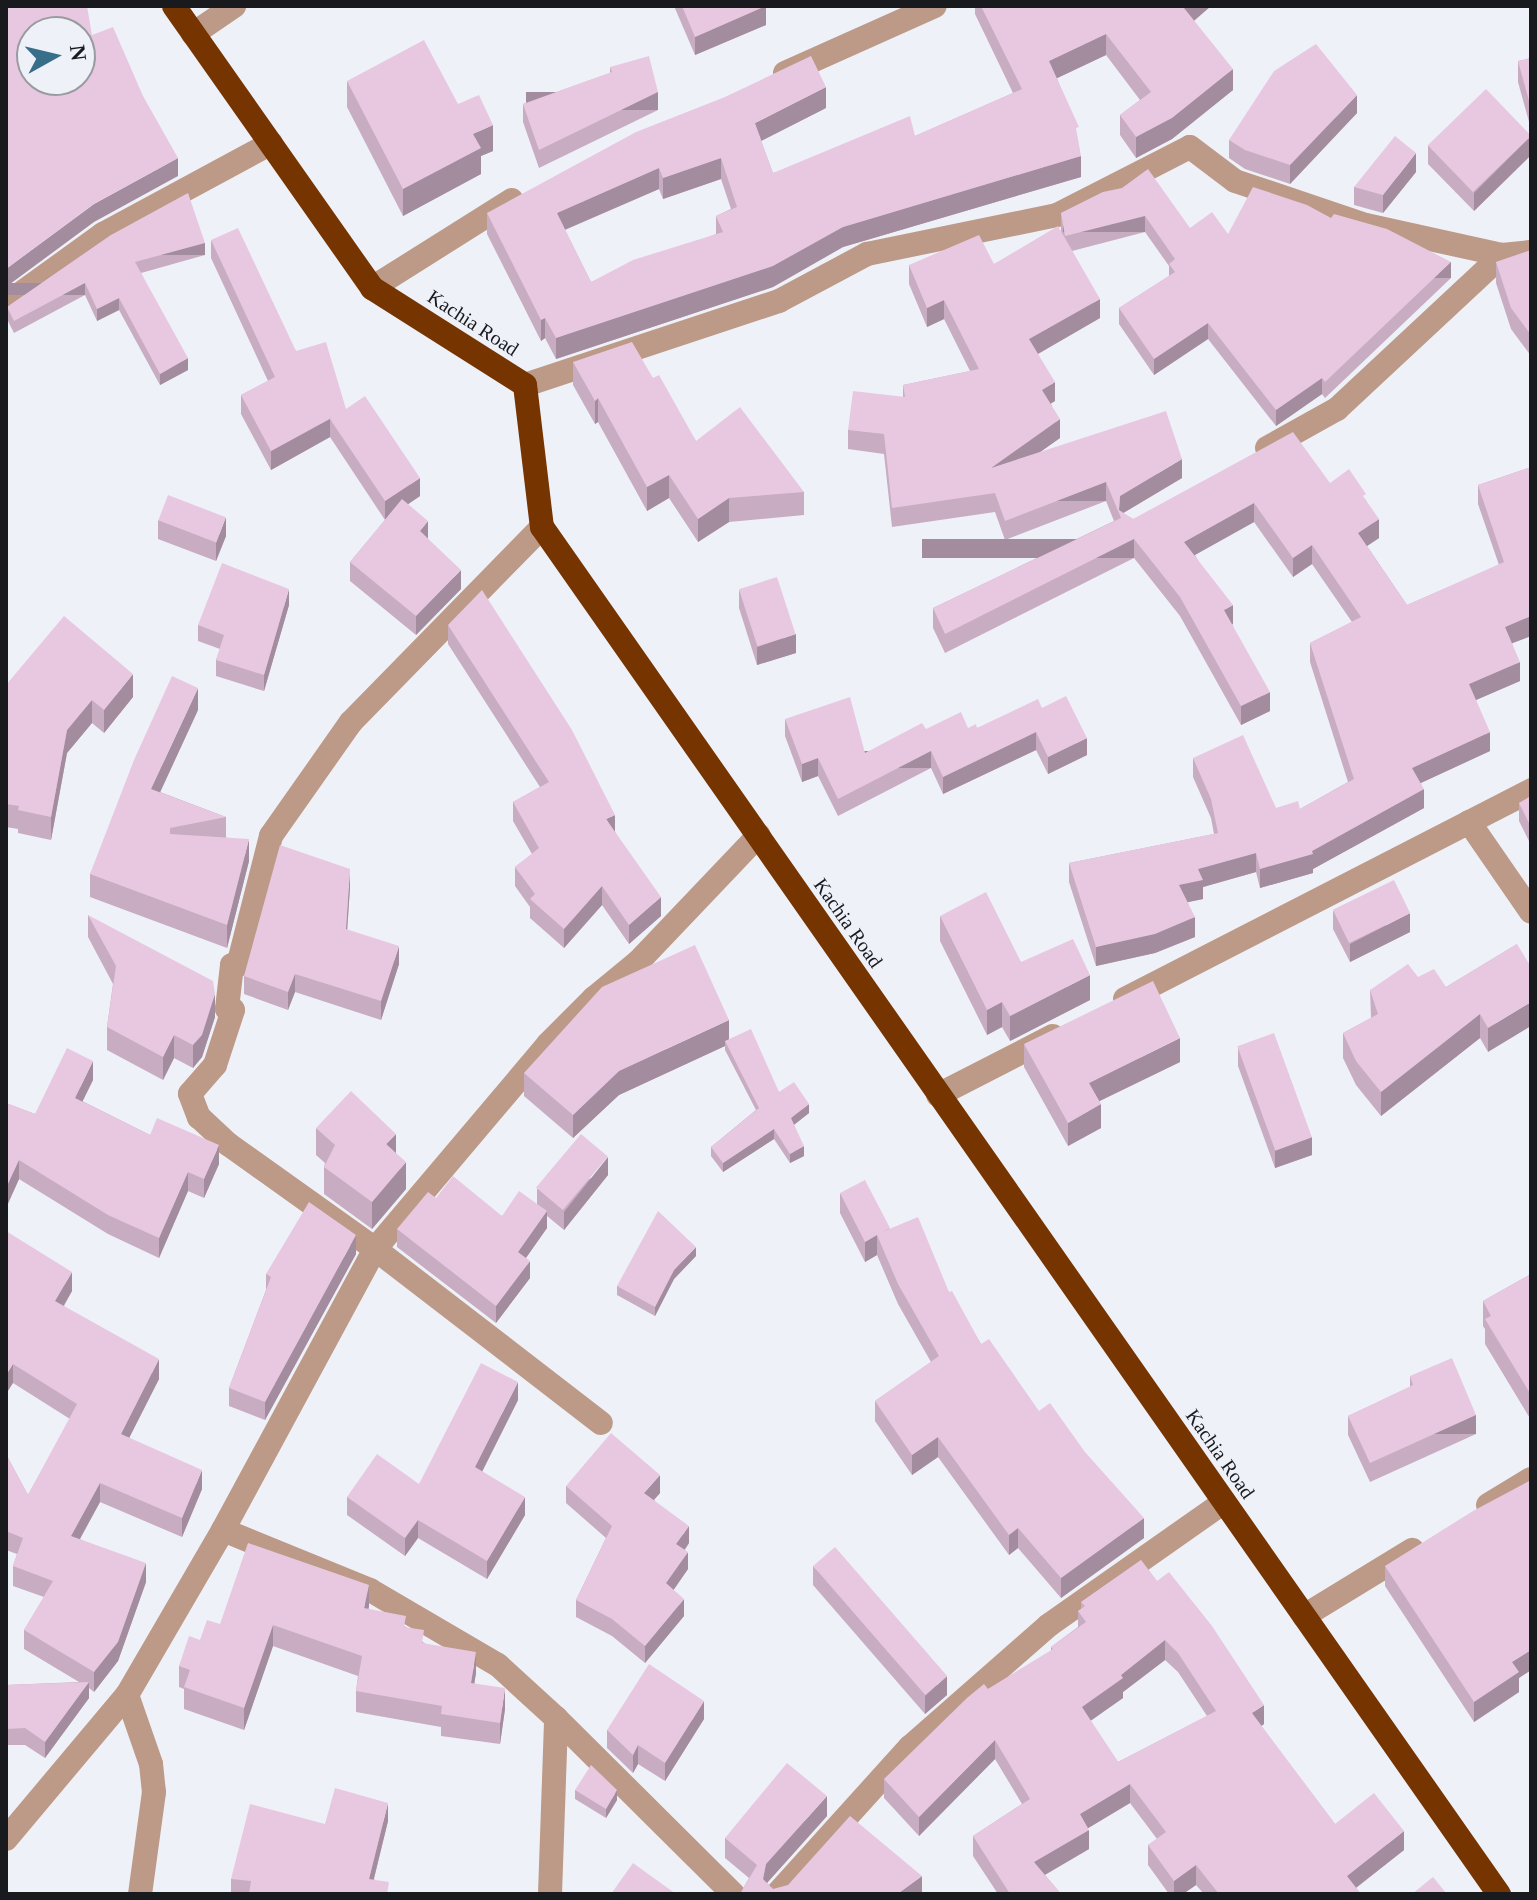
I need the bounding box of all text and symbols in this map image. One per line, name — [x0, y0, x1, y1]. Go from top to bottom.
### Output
north arrow — [16, 16, 96, 96]
text: N — [65, 43, 92, 62]
street label: Kachia Road — [423, 285, 523, 361]
street label: Kachia Road — [808, 874, 888, 972]
street label: Kachia Road — [1180, 1405, 1260, 1503]

